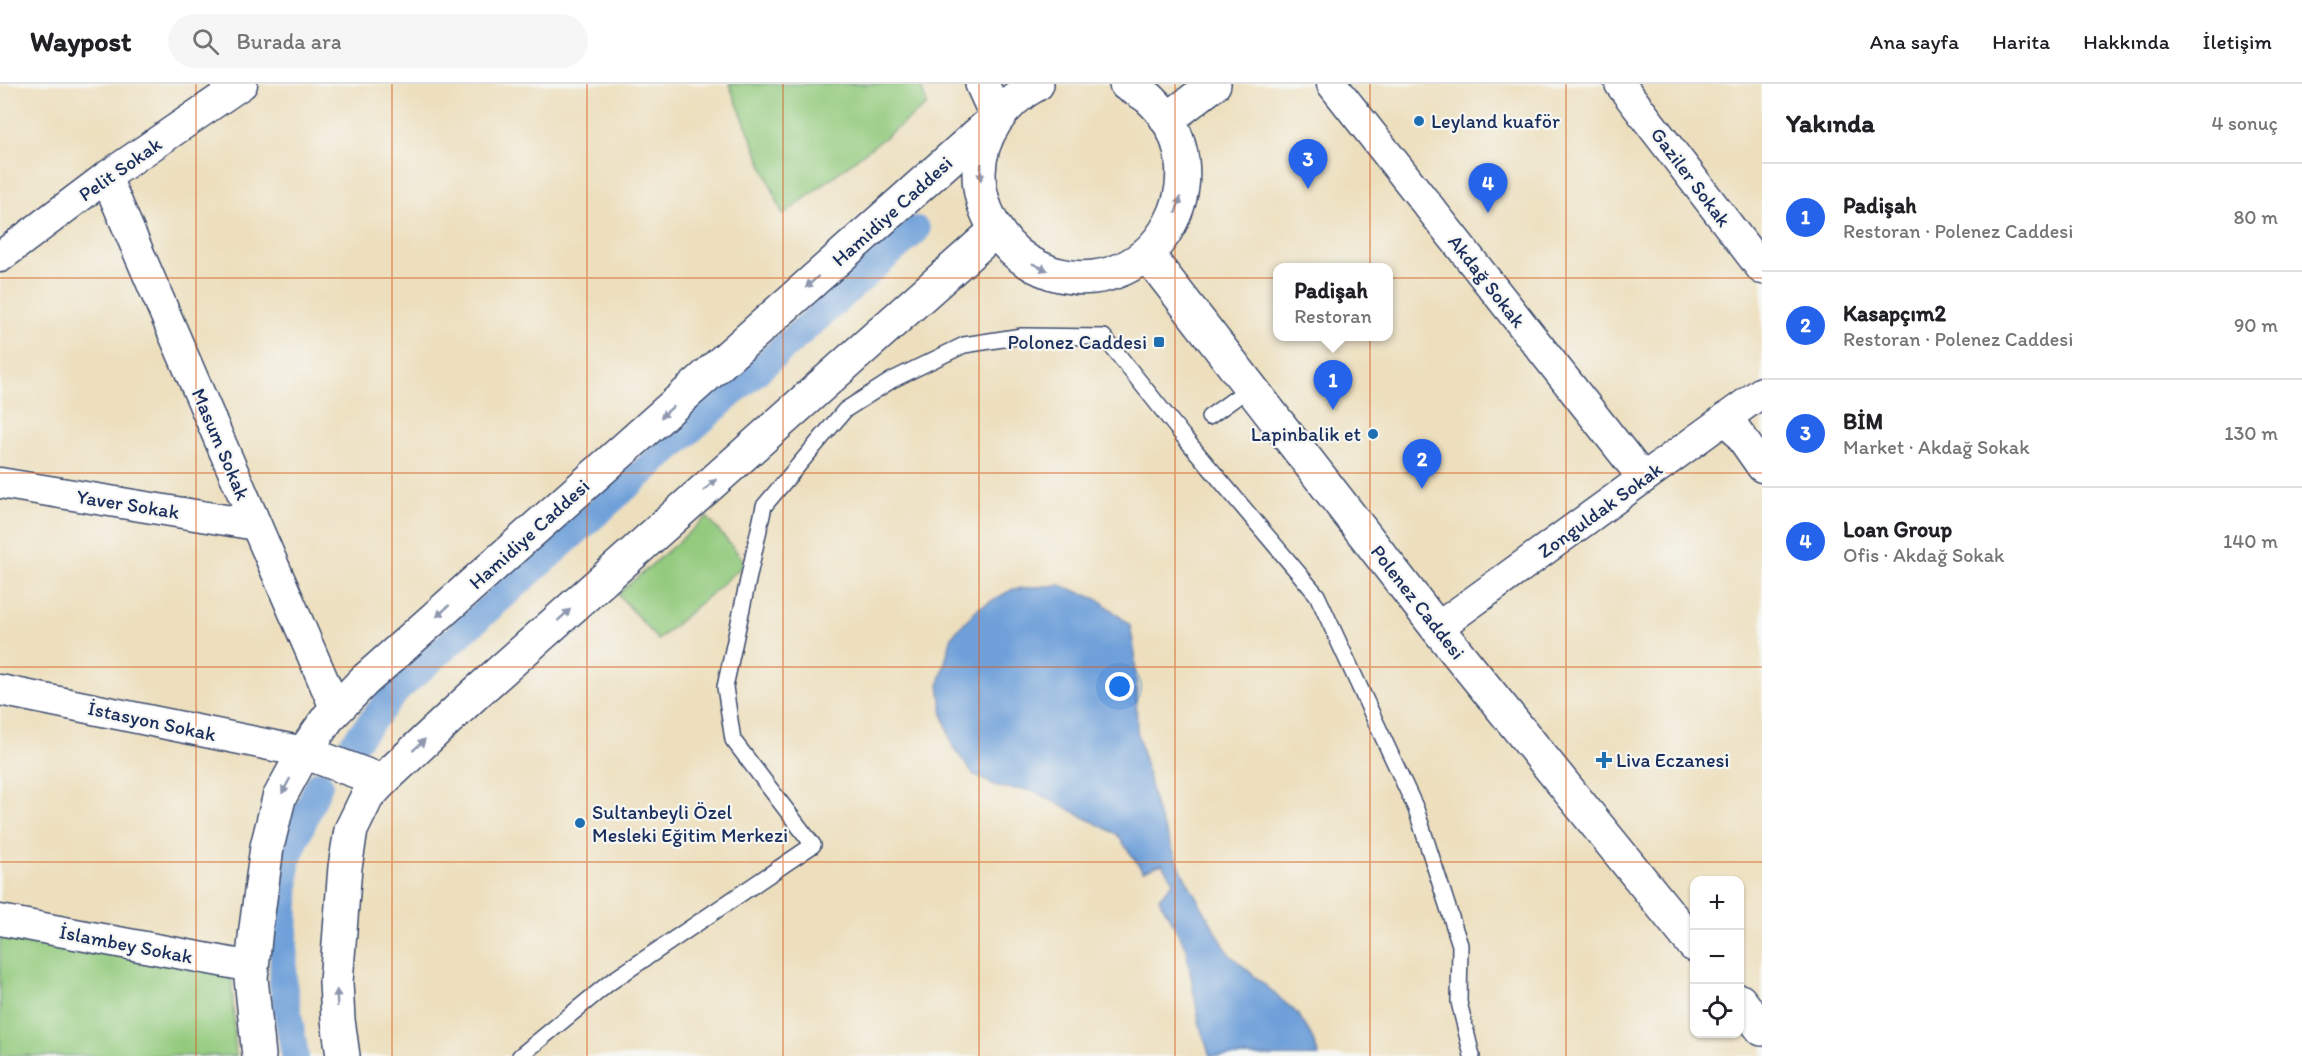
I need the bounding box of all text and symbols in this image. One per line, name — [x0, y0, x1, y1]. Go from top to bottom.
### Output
search box — [168, 14, 588, 68]
text: Waypost — [30, 24, 132, 58]
icon: search — [189, 25, 222, 58]
text: Burada ara — [237, 28, 342, 55]
text: Ana sayfa — [1870, 29, 1959, 54]
text: Harita — [1992, 29, 2050, 54]
text: Hakkında — [2083, 29, 2170, 54]
text: İletişim — [2203, 29, 2272, 54]
text: Yakında — [1786, 107, 1875, 139]
place label: Leyland kuaför — [1431, 109, 1560, 133]
text: 4 sonuç — [2211, 111, 2278, 135]
marker: Leyland kuaför — [1412, 114, 1426, 128]
street label: Gaziler Sokak — [1646, 123, 1736, 231]
street label: Pelit Sokak — [74, 131, 167, 206]
pin: 3 — [1288, 140, 1328, 189]
street label: Hamidiye Caddesi — [827, 151, 957, 271]
one-way arrow — [976, 163, 985, 182]
pin: 4 — [1468, 164, 1508, 213]
text: Padişah — [1843, 192, 1917, 219]
one-way arrow — [1174, 196, 1183, 214]
text: 1 — [1801, 205, 1810, 229]
text: 80 m — [2233, 205, 2278, 229]
text: Restoran · Polenez Caddesi — [1843, 219, 2073, 243]
street label: Akdağ Sokak — [1443, 230, 1531, 333]
one-way arrow — [1031, 263, 1048, 272]
popup — [1273, 263, 1393, 341]
one-way arrow — [805, 275, 820, 288]
text: Padişah — [1294, 277, 1368, 304]
text: Kasapçım2 — [1843, 300, 1946, 327]
text: Restoran — [1294, 304, 1372, 328]
text: 2 — [1800, 313, 1811, 337]
text: 90 m — [2234, 313, 2278, 337]
text: Restoran · Polenez Caddesi — [1843, 327, 2073, 351]
place label: Polonez Caddesi — [1007, 330, 1147, 354]
marker: Polonez Caddesi — [1152, 335, 1166, 349]
pin: 1 — [1314, 360, 1352, 410]
street label: Masum Sokak — [187, 385, 256, 504]
one-way arrow — [659, 405, 674, 419]
text: BİM — [1843, 408, 1883, 435]
text: 3 — [1800, 421, 1811, 445]
text: 130 m — [2224, 421, 2278, 445]
place label: Lapinbalik et — [1251, 422, 1361, 446]
marker: Lapinbalik et — [1366, 427, 1380, 441]
text: Market · Akdağ Sokak — [1843, 435, 2030, 459]
pin: 2 — [1402, 440, 1442, 489]
street label: Zonguldak Sokak — [1533, 456, 1667, 563]
street label: Hamidiye Caddesi — [464, 474, 594, 594]
one-way arrow — [702, 479, 717, 492]
street label: Yaver Sokak — [75, 484, 182, 524]
text: Loan Group — [1843, 516, 1952, 543]
text: 4 — [1799, 529, 1812, 553]
text: 140 m — [2223, 529, 2278, 553]
street label: Polenez Caddesi — [1366, 540, 1470, 664]
text: Ofis · Akdağ Sokak — [1843, 543, 2004, 567]
one-way arrow — [435, 604, 450, 618]
one-way arrow — [556, 609, 571, 622]
your location — [1105, 672, 1134, 701]
street label: İstasyon Sokak — [86, 696, 219, 746]
one-way arrow — [412, 739, 426, 753]
place label: Liva Eczanesi — [1616, 748, 1729, 772]
marker: Liva Eczanesi — [1597, 753, 1611, 767]
one-way arrow — [281, 778, 291, 795]
place label: Sultanbeyli Özel Mesleki Eğitim Merkezi — [592, 800, 788, 847]
marker: Sultanbeyli Özel Mesleki Eğitim Merkezi — [573, 816, 587, 830]
map controls — [1690, 876, 1744, 1038]
button: + — [1690, 876, 1744, 930]
street label: İslambey Sokak — [57, 919, 195, 969]
button: − — [1690, 930, 1744, 984]
button: locate — [1690, 984, 1744, 1038]
one-way arrow — [332, 988, 341, 1007]

